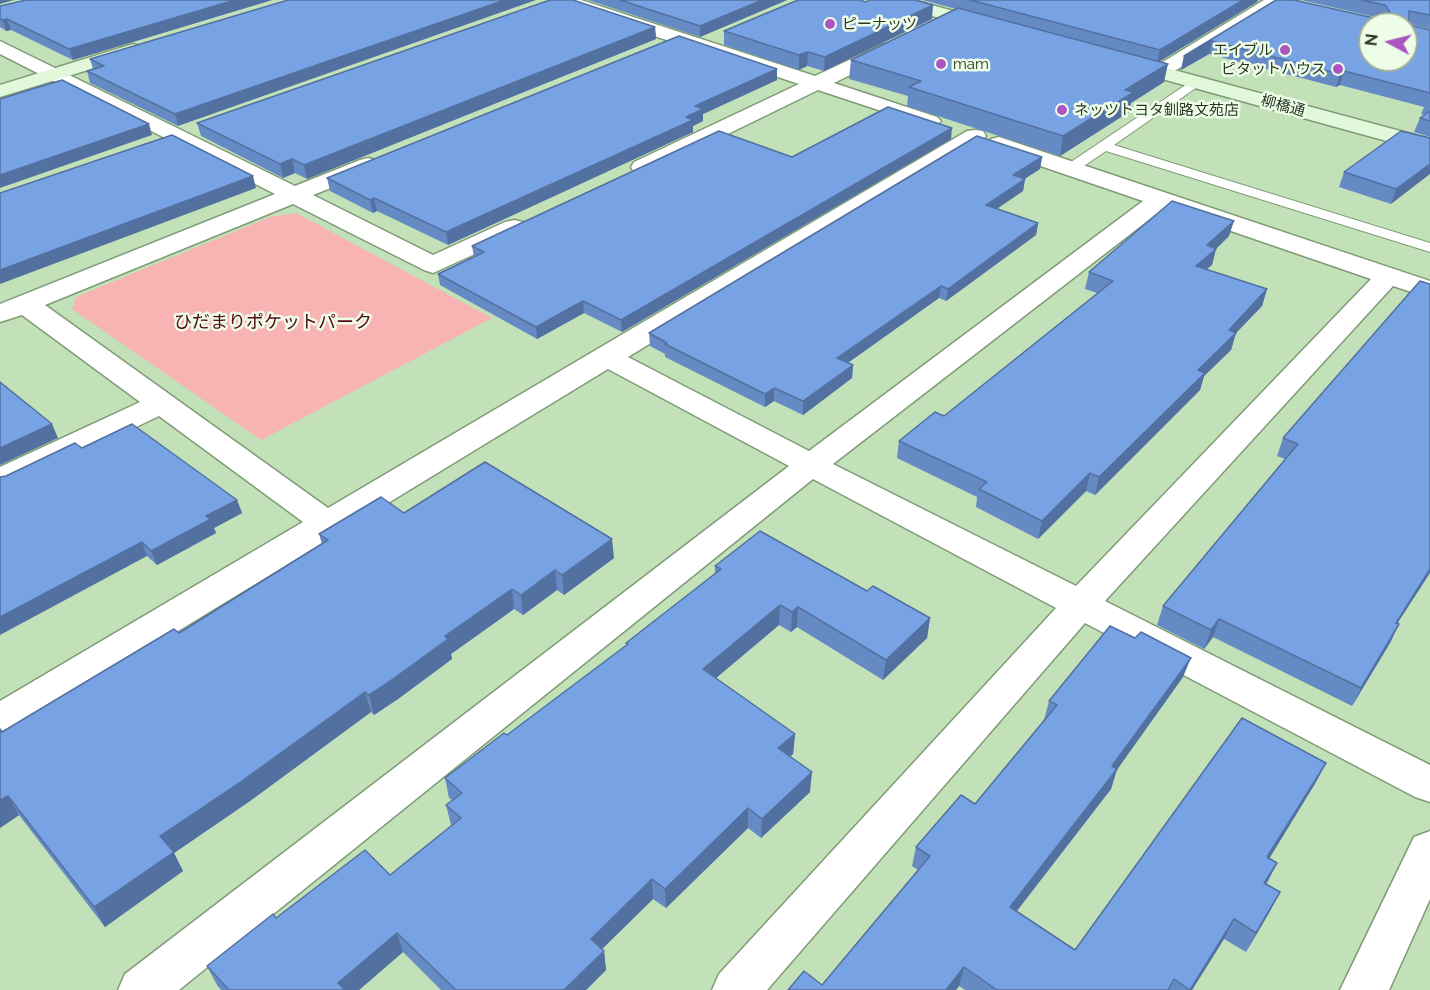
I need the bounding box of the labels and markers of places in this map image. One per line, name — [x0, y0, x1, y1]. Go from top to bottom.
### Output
place label: ピーナッツ — [842, 15, 917, 33]
marker: ピーナッツ — [823, 17, 837, 31]
place label: エイブル — [1213, 41, 1273, 59]
marker: エイブル — [1278, 43, 1292, 57]
place label: mam — [953, 55, 989, 73]
marker: mam — [934, 57, 948, 71]
place label: ピタットハウス — [1221, 60, 1326, 78]
marker: ピタットハウス — [1331, 62, 1345, 76]
place label: ネッツトヨタ釧路文苑店 — [1074, 101, 1239, 119]
marker: ネッツトヨタ釧路文苑店 — [1055, 103, 1069, 117]

